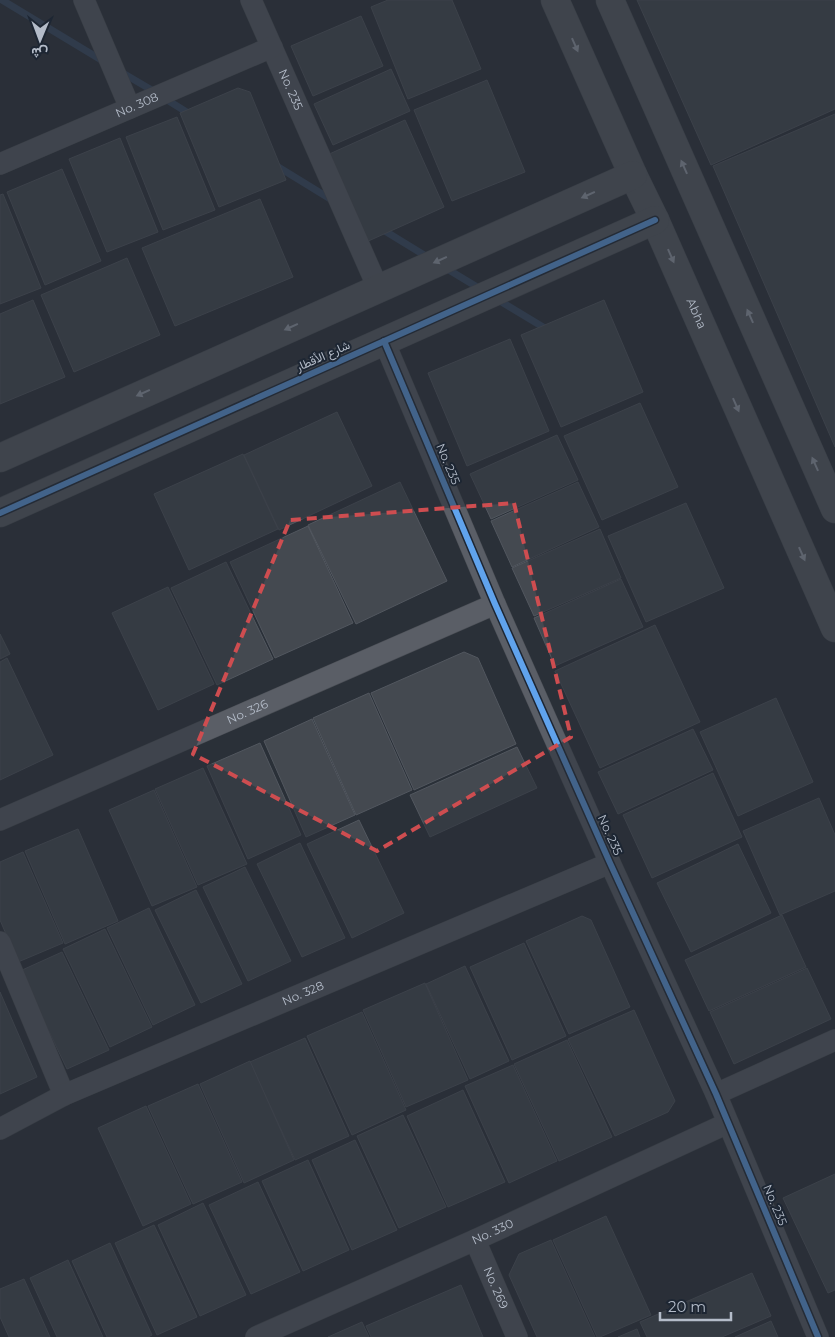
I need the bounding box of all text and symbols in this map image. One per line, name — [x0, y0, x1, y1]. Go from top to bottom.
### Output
north arrow — [15, 15, 65, 65]
one-way arrow — [571, 38, 579, 52]
text: ش — [31, 44, 48, 62]
street label: No. 235 — [275, 67, 307, 112]
street label: No. 308 — [113, 89, 161, 120]
one-way arrow — [680, 160, 688, 174]
one-way arrow — [581, 191, 595, 199]
one-way arrow — [667, 249, 675, 263]
one-way arrow — [433, 257, 447, 265]
street label: Abha — [683, 296, 710, 331]
one-way arrow — [745, 309, 753, 323]
one-way arrow — [284, 323, 298, 331]
street label: شارع الأقطار — [292, 337, 353, 376]
one-way arrow — [136, 390, 150, 398]
one-way arrow — [733, 398, 741, 412]
street label: No. 235 — [433, 441, 464, 487]
one-way arrow — [811, 457, 819, 471]
one-way arrow — [798, 547, 806, 561]
street label: No. 326 — [224, 696, 270, 727]
street label: No. 235 — [595, 812, 626, 858]
street label: No. 328 — [279, 977, 326, 1009]
street label: No. 235 — [760, 1182, 791, 1228]
street label: No. 330 — [469, 1215, 516, 1247]
street label: No. 269 — [480, 1264, 512, 1311]
scale bar — [660, 1290, 731, 1322]
text: 20 m — [668, 1297, 706, 1316]

